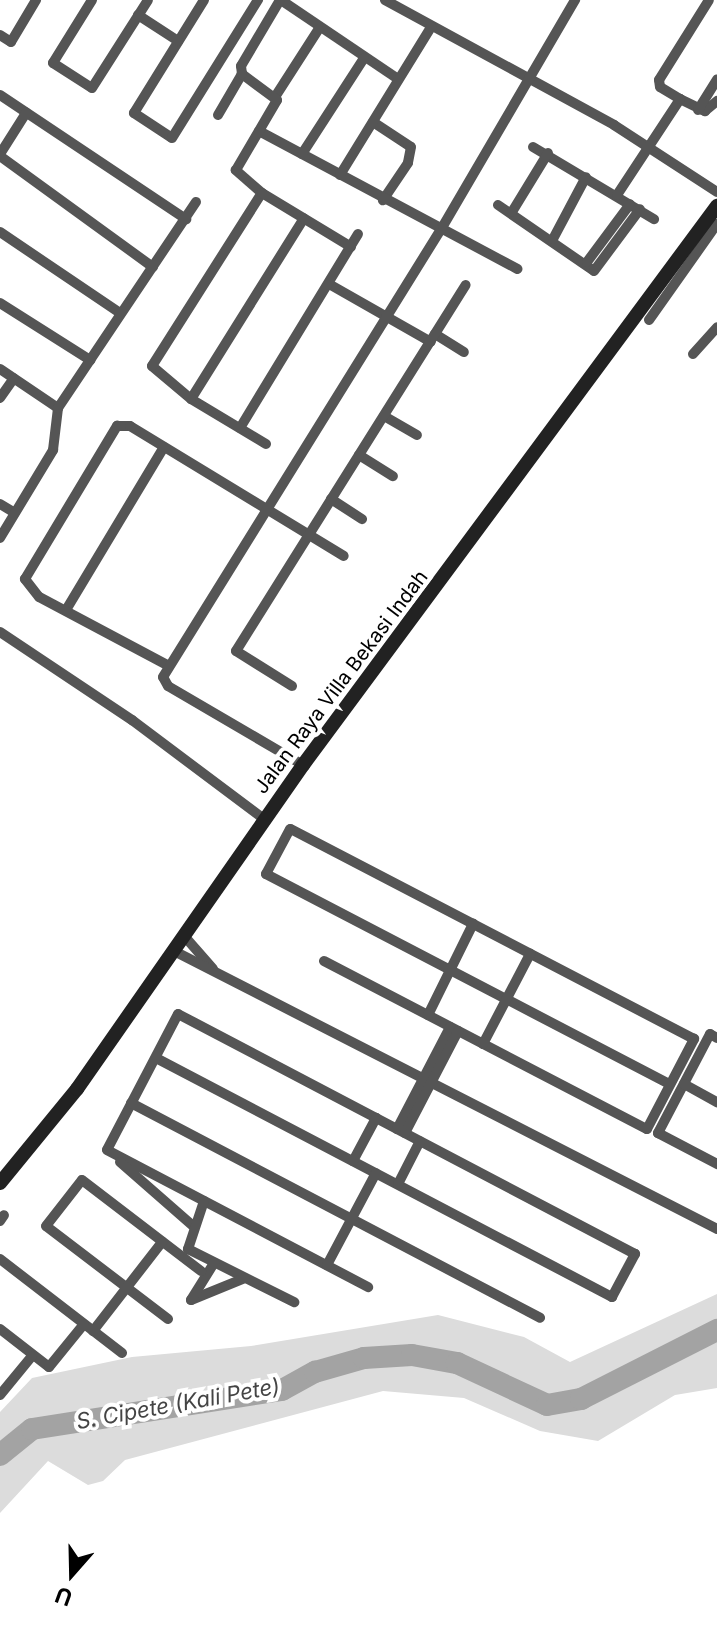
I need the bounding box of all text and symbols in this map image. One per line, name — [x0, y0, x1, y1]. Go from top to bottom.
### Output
street label: Jalan Raya Villa Bekasi Indah — [249, 566, 433, 798]
water label: S. Cipete (Kali Pete) — [74, 1373, 282, 1435]
north arrow — [32, 1534, 112, 1614]
text: U — [52, 1582, 76, 1612]

